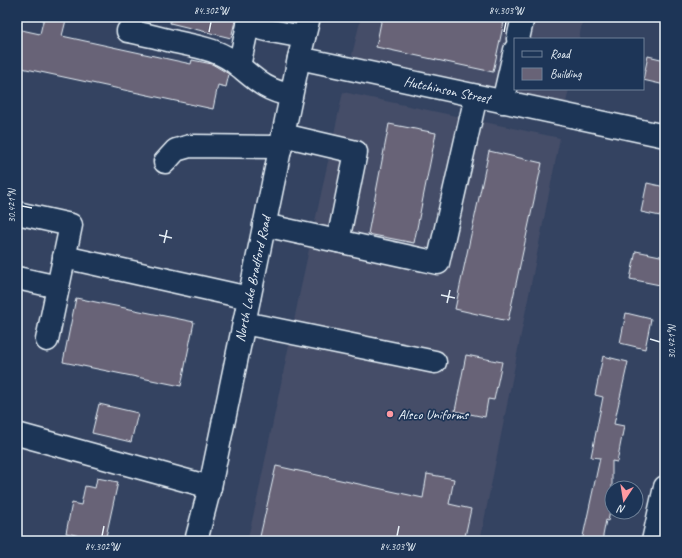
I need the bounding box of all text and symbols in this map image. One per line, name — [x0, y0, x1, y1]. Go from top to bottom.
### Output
text: 84.302°W — [194, 4, 230, 17]
text: 84.303°W — [489, 4, 525, 17]
legend — [514, 38, 644, 90]
text: Road — [550, 46, 572, 62]
text: Building — [550, 66, 582, 82]
street label: Hutchinson Street — [402, 73, 494, 108]
text: 30.421°N — [5, 187, 18, 223]
street label: North Lake Bradford Road — [231, 212, 275, 343]
text: 30.421°N — [665, 323, 678, 359]
place label: Alsco Uniforms — [398, 406, 469, 423]
marker: Alsco Uniforms — [385, 409, 395, 419]
north arrow — [604, 480, 644, 520]
text: N — [615, 502, 627, 517]
text: 84.302°W — [85, 540, 121, 553]
text: 84.303°W — [380, 540, 416, 553]

